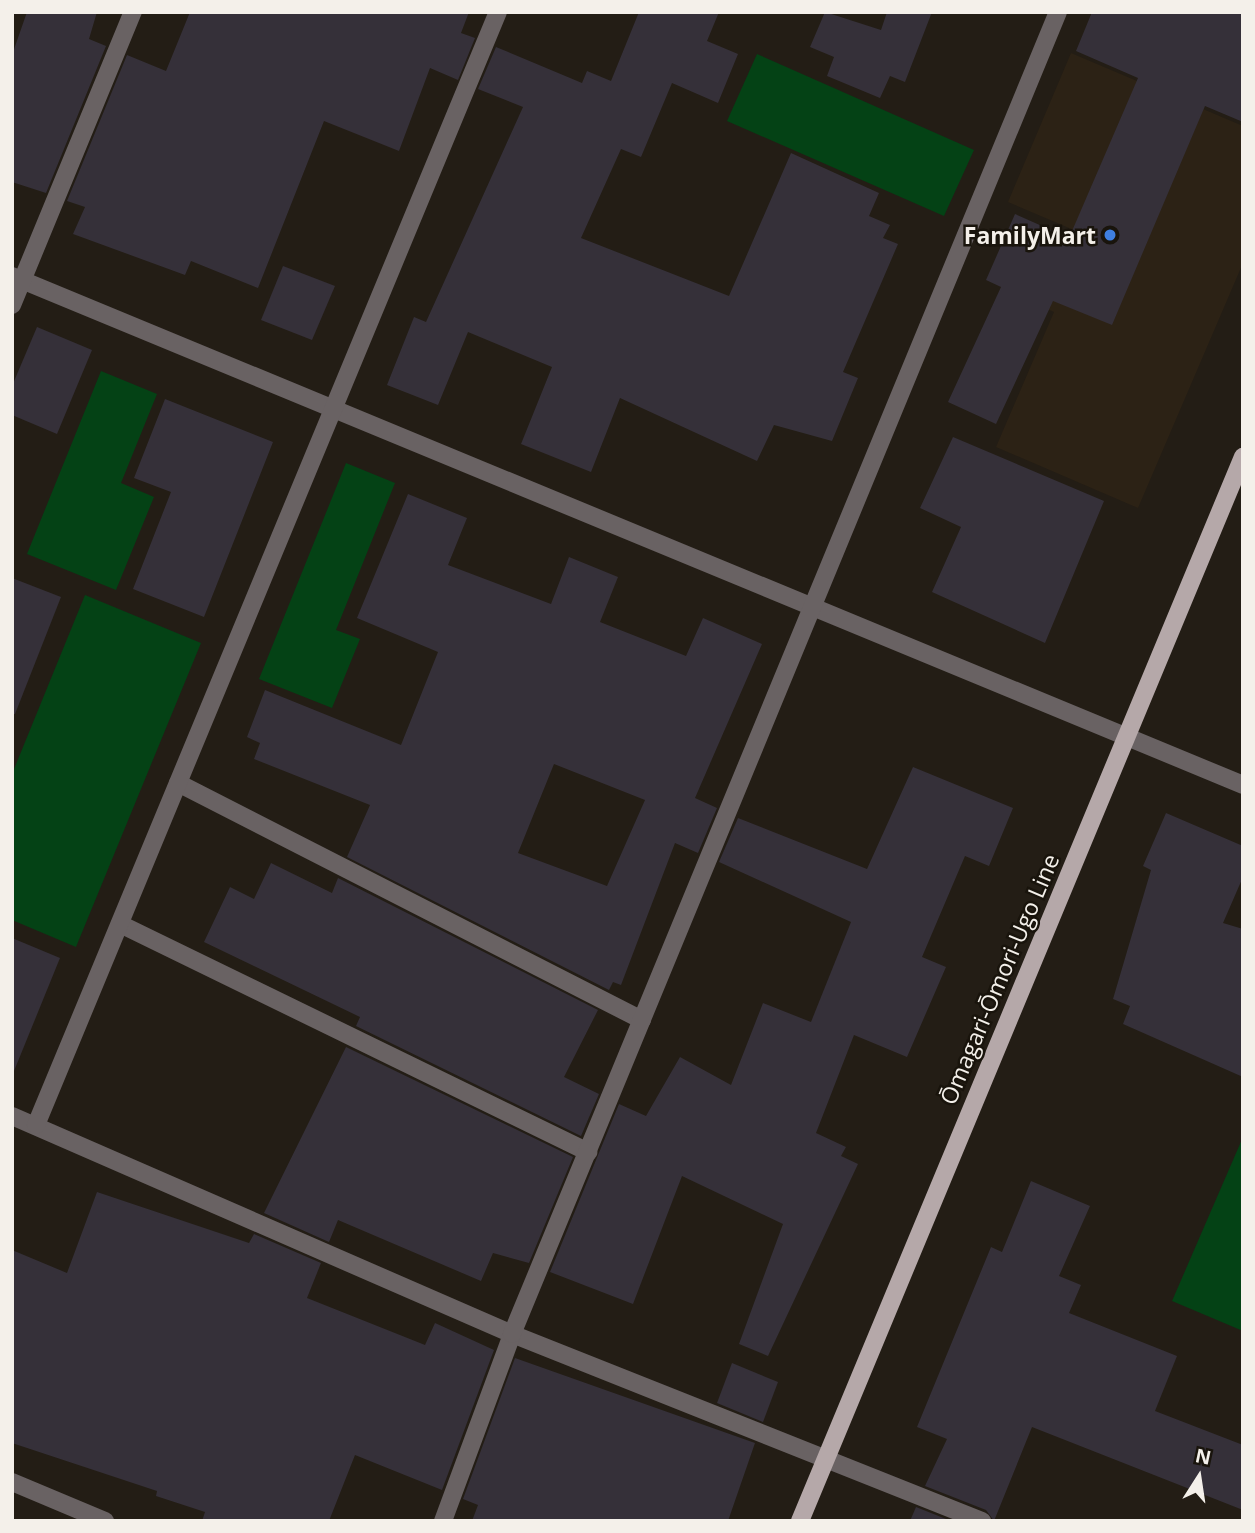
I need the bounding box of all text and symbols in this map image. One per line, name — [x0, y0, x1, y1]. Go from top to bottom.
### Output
place label: FamilyMart — [964, 221, 1096, 249]
marker: FamilyMart — [1102, 227, 1118, 243]
street label: Ōmagari-Ōmori-Ugo Line — [934, 850, 1064, 1108]
north arrow — [1164, 1442, 1234, 1512]
text: N — [1193, 1442, 1214, 1471]

